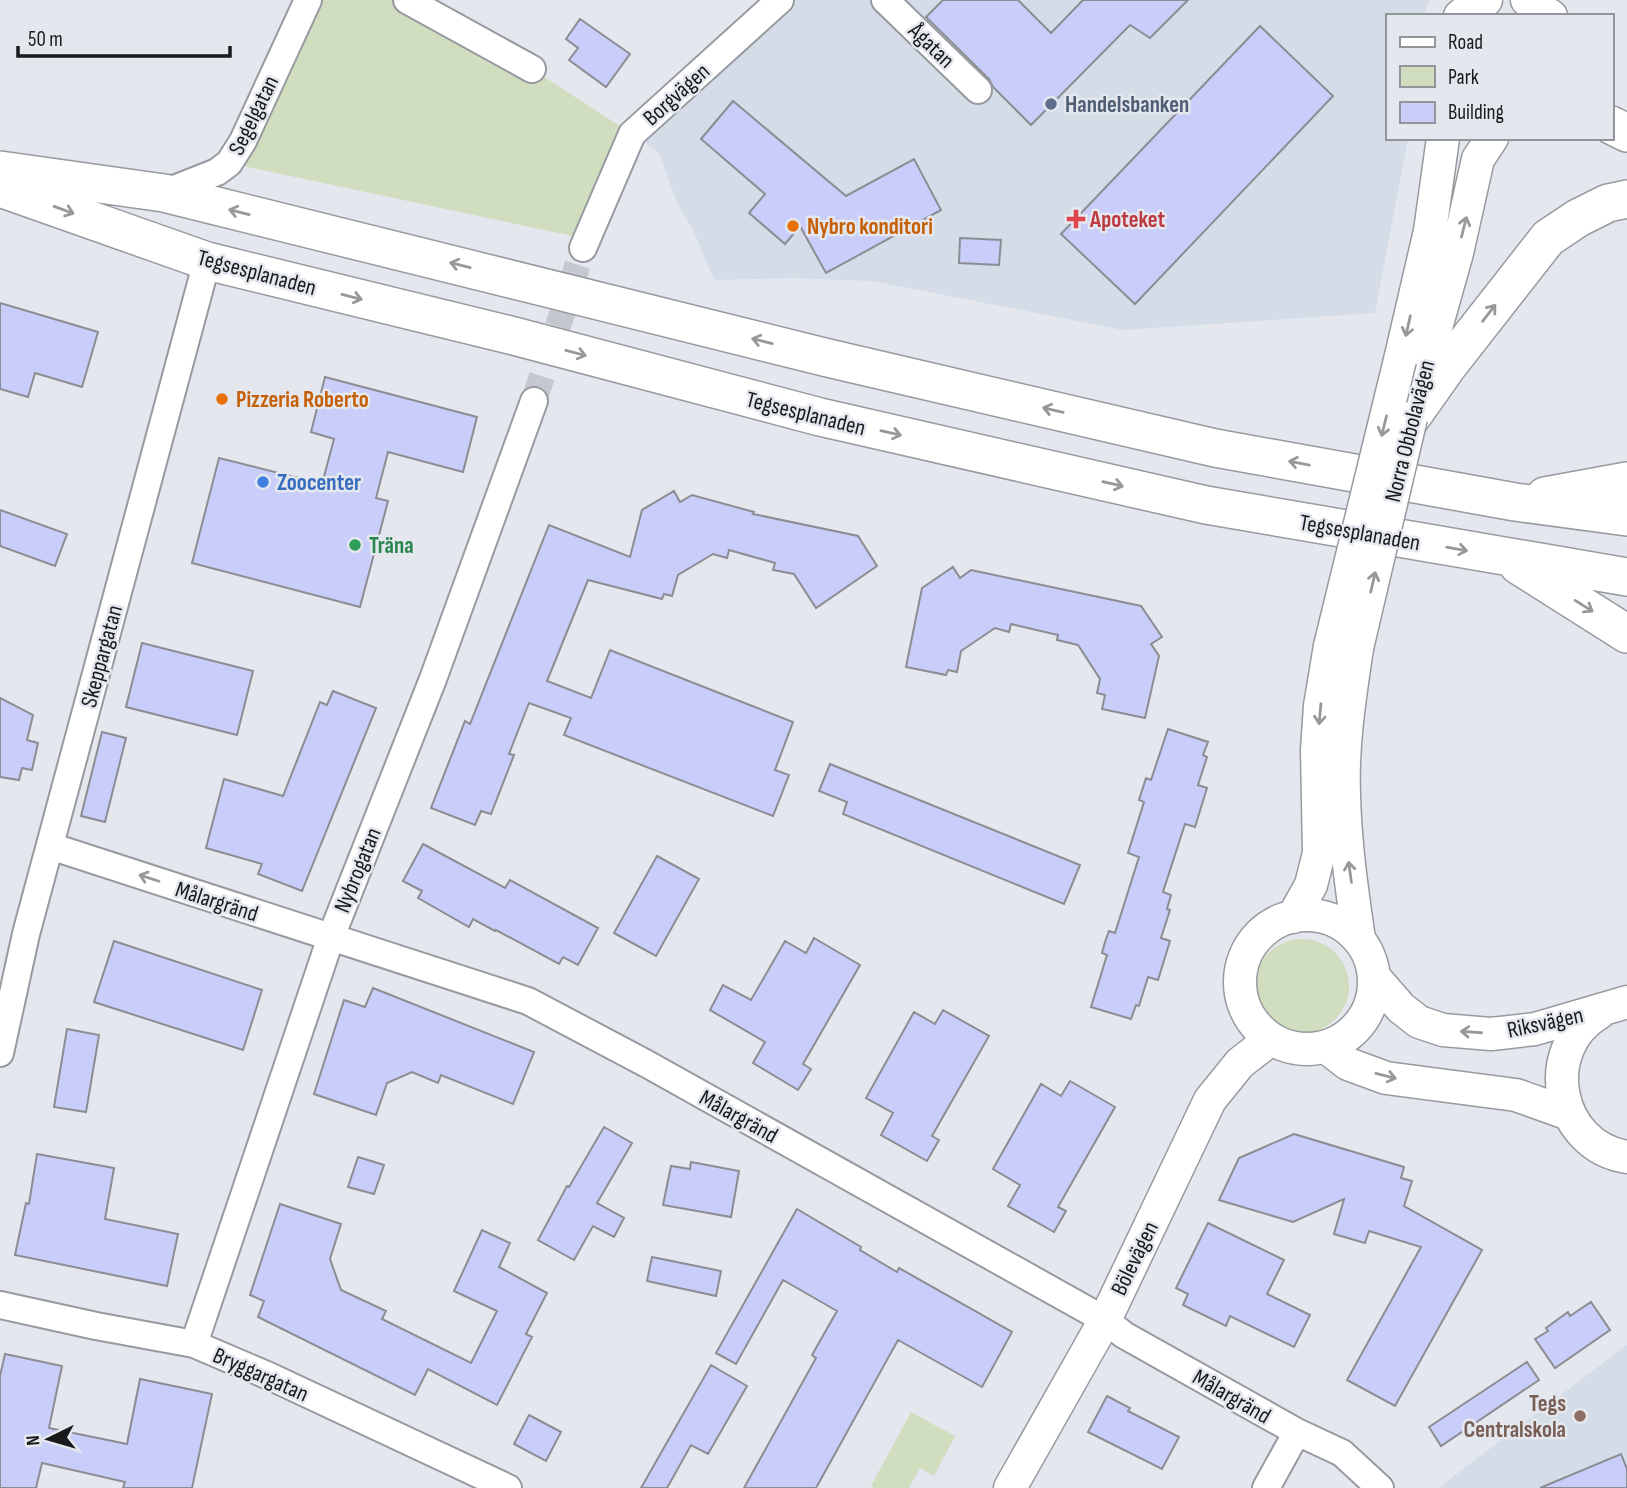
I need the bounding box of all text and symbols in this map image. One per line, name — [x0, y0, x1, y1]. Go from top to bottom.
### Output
scale bar — [18, 14, 229, 58]
legend — [1386, 14, 1613, 140]
street label: Ågatan — [902, 16, 960, 74]
text: 50 m — [28, 27, 63, 52]
text: Road — [1448, 30, 1483, 55]
street label: Borgvägen — [638, 58, 716, 132]
text: Park — [1448, 65, 1479, 90]
street label: Segelgatan — [223, 71, 285, 160]
place label: Handelsbanken — [1065, 91, 1189, 119]
marker: Handelsbanken — [1043, 96, 1059, 112]
text: Building — [1448, 100, 1504, 125]
one-way arrow — [228, 204, 251, 218]
one-way arrow — [53, 205, 75, 218]
place label: Apoteket — [1089, 206, 1166, 234]
marker: Apoteket — [1068, 211, 1084, 227]
place label: Nybro konditori — [807, 213, 933, 241]
one-way arrow — [1457, 216, 1471, 239]
marker: Nybro konditori — [785, 218, 801, 234]
street label: Tegsesplanaden — [194, 244, 319, 302]
one-way arrow — [449, 258, 472, 271]
one-way arrow — [340, 291, 363, 304]
one-way arrow — [1481, 304, 1496, 323]
one-way arrow — [1401, 314, 1414, 336]
one-way arrow — [751, 334, 774, 347]
one-way arrow — [564, 347, 587, 360]
street label: Norra Obbolavägen — [1379, 357, 1441, 505]
place label: Pizzeria Roberto — [236, 386, 369, 414]
street label: Tegsesplanaden — [743, 386, 868, 442]
marker: Pizzeria Roberto — [214, 391, 230, 407]
one-way arrow — [1042, 403, 1064, 416]
one-way arrow — [1377, 415, 1390, 437]
one-way arrow — [879, 427, 902, 441]
one-way arrow — [1288, 456, 1311, 469]
place label: Zoocenter — [277, 469, 361, 497]
marker: Zoocenter — [255, 474, 271, 490]
one-way arrow — [1101, 478, 1124, 491]
street label: Tegsesplanaden — [1297, 509, 1422, 557]
place label: Träna — [369, 532, 414, 560]
marker: Träna — [347, 537, 363, 553]
one-way arrow — [1445, 543, 1468, 556]
one-way arrow — [1366, 571, 1380, 594]
one-way arrow — [1573, 600, 1593, 614]
street label: Skeppargatan — [75, 602, 129, 710]
one-way arrow — [1313, 702, 1326, 725]
street label: Nybrogatan — [328, 824, 388, 917]
one-way arrow — [1343, 861, 1356, 884]
one-way arrow — [139, 871, 161, 884]
street label: Målargränd — [172, 875, 262, 928]
street label: Riksvägen — [1505, 1001, 1586, 1045]
one-way arrow — [1460, 1025, 1483, 1038]
one-way arrow — [1374, 1070, 1397, 1083]
street label: Målargränd — [694, 1084, 783, 1150]
street label: Bölevägen — [1105, 1217, 1165, 1300]
street label: Bryggargatan — [209, 1341, 313, 1408]
street label: Målargränd — [1188, 1363, 1275, 1430]
place label: Tegs Centralskola — [1464, 1390, 1566, 1444]
north arrow — [14, 1404, 84, 1474]
marker: Tegs Centralskola — [1572, 1408, 1588, 1424]
text: N — [22, 1434, 45, 1446]

